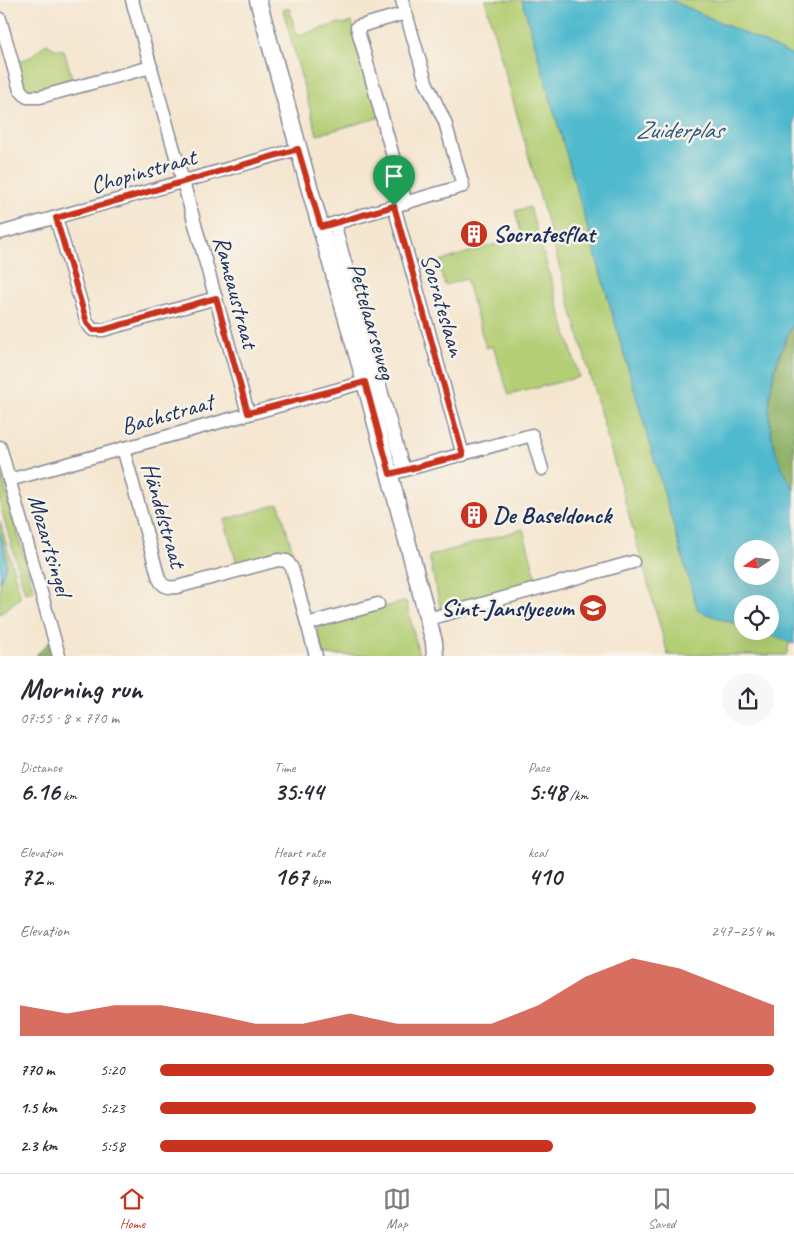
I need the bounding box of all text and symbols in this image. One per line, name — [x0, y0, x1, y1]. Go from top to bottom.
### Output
water label: Zuiderplas — [636, 114, 727, 146]
street label: Chopinstraat — [87, 141, 201, 200]
pin — [373, 155, 415, 206]
icon: arrive — [380, 162, 408, 190]
building icon: Socratesflat — [459, 219, 489, 249]
place label: Socratesflat — [493, 219, 598, 249]
street label: Rameaustraat — [207, 232, 266, 354]
street label: Socrateslaan — [414, 250, 472, 361]
street label: Pettelaarseweg — [341, 259, 403, 384]
street label: Bachstraat — [117, 386, 220, 441]
street label: Händelstraat — [135, 459, 194, 573]
street label: Mozartsingel — [21, 491, 80, 603]
building icon: De Baseldonck — [459, 500, 489, 530]
place label: De Baseldonck — [493, 500, 613, 530]
north arrow — [734, 540, 779, 585]
map controls — [734, 540, 779, 640]
place label: Sint-Janslyceum — [441, 593, 575, 623]
school or university icon: Sint-Janslyceum — [578, 593, 608, 623]
button: locate — [734, 595, 779, 640]
text: Morning run — [20, 671, 142, 706]
button: share — [722, 673, 774, 725]
text: 07:55 · 8 × 770 m — [20, 708, 119, 728]
text: Distance — [20, 759, 62, 776]
text: Time — [274, 759, 295, 776]
text: Pace — [528, 759, 550, 776]
text: 6.16 — [20, 776, 60, 808]
text: 35:44 — [274, 776, 324, 808]
text: 5:48 — [528, 776, 566, 808]
text: km — [60, 787, 77, 804]
text: /km — [566, 787, 588, 804]
text: Elevation — [20, 844, 63, 861]
text: Heart rate — [274, 844, 325, 861]
text: kcal — [528, 844, 547, 861]
text: 72 — [20, 861, 42, 893]
text: 167 — [274, 861, 308, 893]
text: 410 — [528, 861, 562, 893]
text: m — [42, 872, 54, 889]
text: bpm — [308, 872, 331, 889]
text: Elevation — [20, 921, 69, 941]
text: 247–254 m — [711, 921, 774, 941]
text: 770 m — [20, 1060, 54, 1080]
text: 5:20 — [100, 1060, 125, 1080]
text: 1.5 km — [20, 1098, 57, 1118]
text: 5:23 — [100, 1098, 125, 1118]
text: 2.3 km — [20, 1136, 57, 1156]
text: 5:58 — [100, 1136, 125, 1156]
tab: Home — [118, 1185, 146, 1232]
tab: Map — [383, 1185, 411, 1232]
tab: Saved — [648, 1185, 676, 1232]

